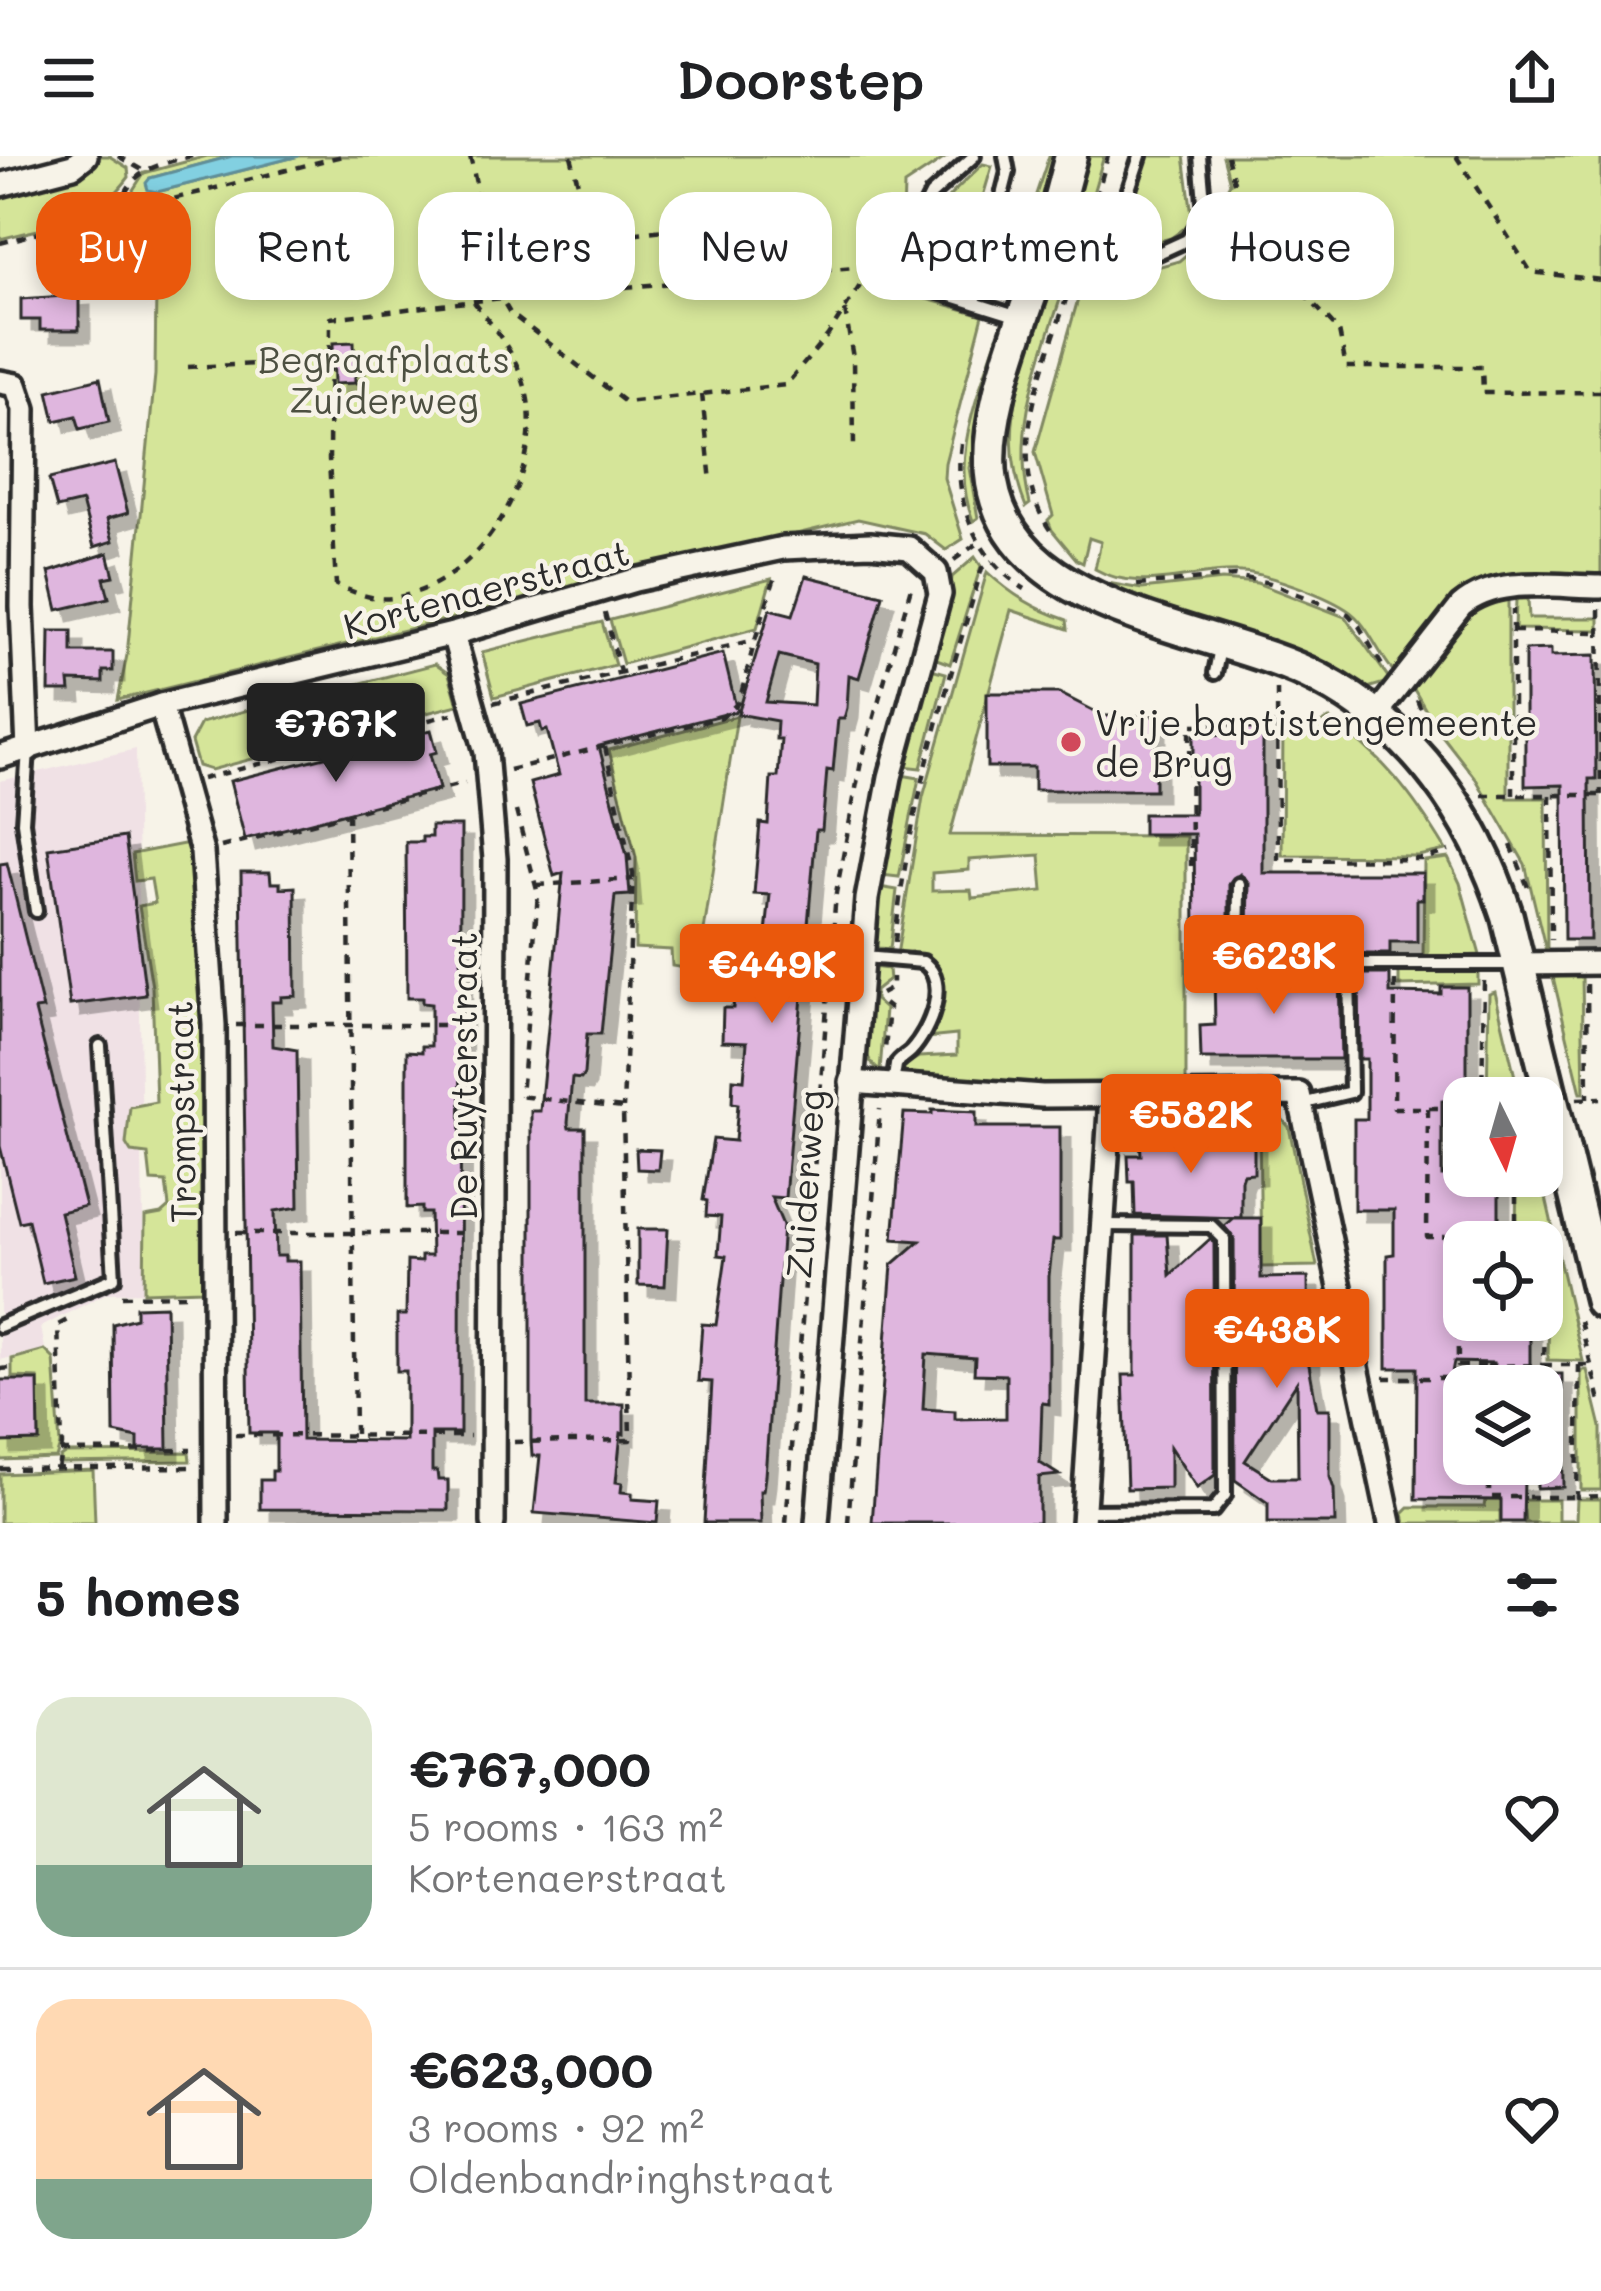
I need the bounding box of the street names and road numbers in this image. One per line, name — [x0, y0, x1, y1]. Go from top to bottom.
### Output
street label: Kortenaerstraat — [338, 527, 634, 649]
street label: De Ruyterstraat — [439, 932, 487, 1220]
street label: Trompstraat — [155, 1000, 205, 1224]
street label: Zuiderweg — [774, 1088, 834, 1280]

